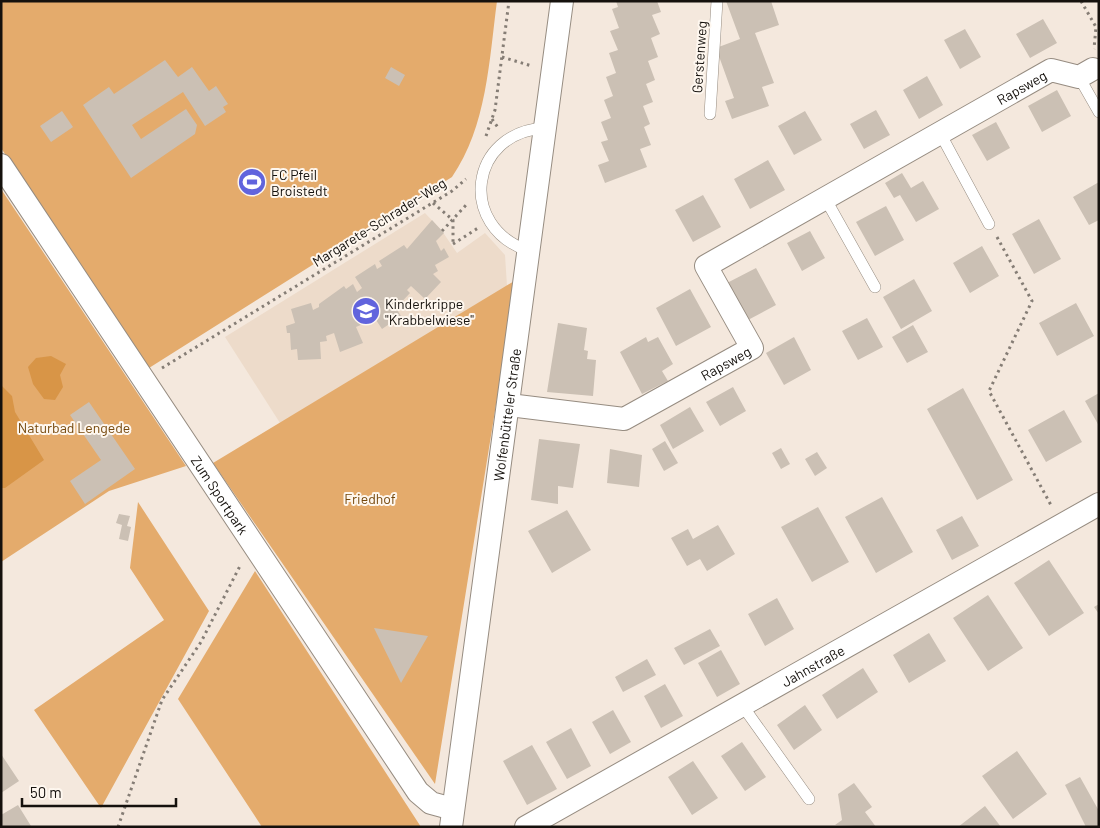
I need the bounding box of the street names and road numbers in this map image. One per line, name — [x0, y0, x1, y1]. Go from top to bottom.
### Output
street label: Gerstenweg — [688, 20, 710, 94]
street label: Rapsweg — [993, 66, 1049, 108]
street label: Margarete-Schrader-Weg — [309, 174, 449, 270]
street label: Rapsweg — [698, 342, 754, 383]
street label: Wolfenbütteler Straße — [489, 347, 524, 482]
street label: Zum Sportpark — [188, 452, 252, 537]
street label: Jahnstraße — [778, 641, 847, 690]

